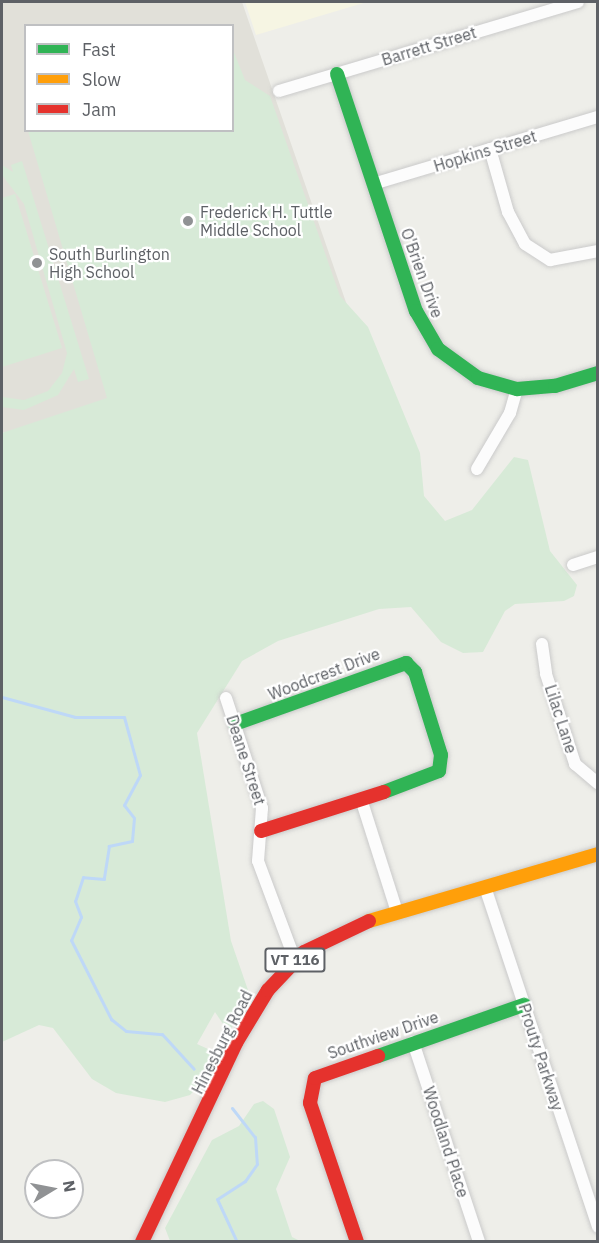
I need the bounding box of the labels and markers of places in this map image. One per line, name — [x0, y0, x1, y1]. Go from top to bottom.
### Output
place label: Frederick H. Tuttle Middle School — [200, 202, 332, 240]
marker: Frederick H. Tuttle Middle School — [181, 214, 195, 228]
place label: South Burlington High School — [49, 244, 170, 282]
marker: South Burlington High School — [30, 256, 44, 270]

